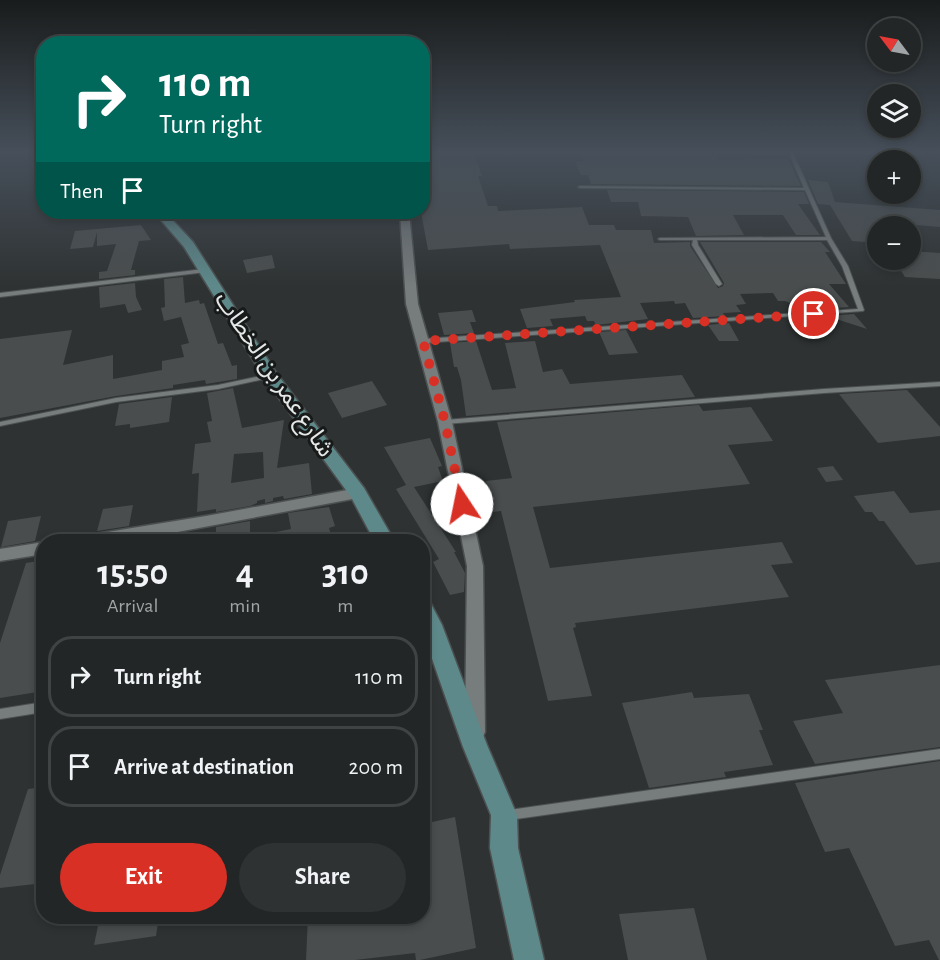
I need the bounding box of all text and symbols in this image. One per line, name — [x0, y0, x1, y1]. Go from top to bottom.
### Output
north arrow — [867, 18, 921, 72]
map controls — [867, 18, 921, 270]
icon: right — [60, 60, 138, 138]
text: 110 m — [159, 62, 251, 104]
button: layers — [867, 84, 921, 138]
text: Turn right — [159, 111, 262, 138]
button: + — [867, 150, 921, 204]
icon: arrive — [116, 174, 149, 207]
text: Then — [60, 180, 104, 202]
button: − — [867, 216, 921, 270]
street label: شارع عمر بن الخطاب — [207, 288, 338, 464]
pin — [788, 288, 839, 339]
icon: arrive — [797, 297, 830, 330]
position arrow — [430, 472, 494, 536]
text: 15:50 — [97, 555, 168, 591]
text: 4 — [236, 555, 254, 591]
text: 310 — [322, 555, 369, 591]
text: Arrival — [107, 596, 158, 616]
text: min — [229, 596, 261, 616]
text: m — [337, 596, 353, 616]
icon: right — [63, 660, 96, 693]
text: Turn right — [114, 666, 201, 688]
text: 110 m — [355, 666, 403, 688]
icon: arrive — [63, 750, 96, 783]
text: Arrive at destination — [114, 756, 294, 778]
text: 200 m — [349, 756, 403, 778]
button: Exit — [60, 843, 227, 912]
button: Share — [239, 843, 406, 912]

